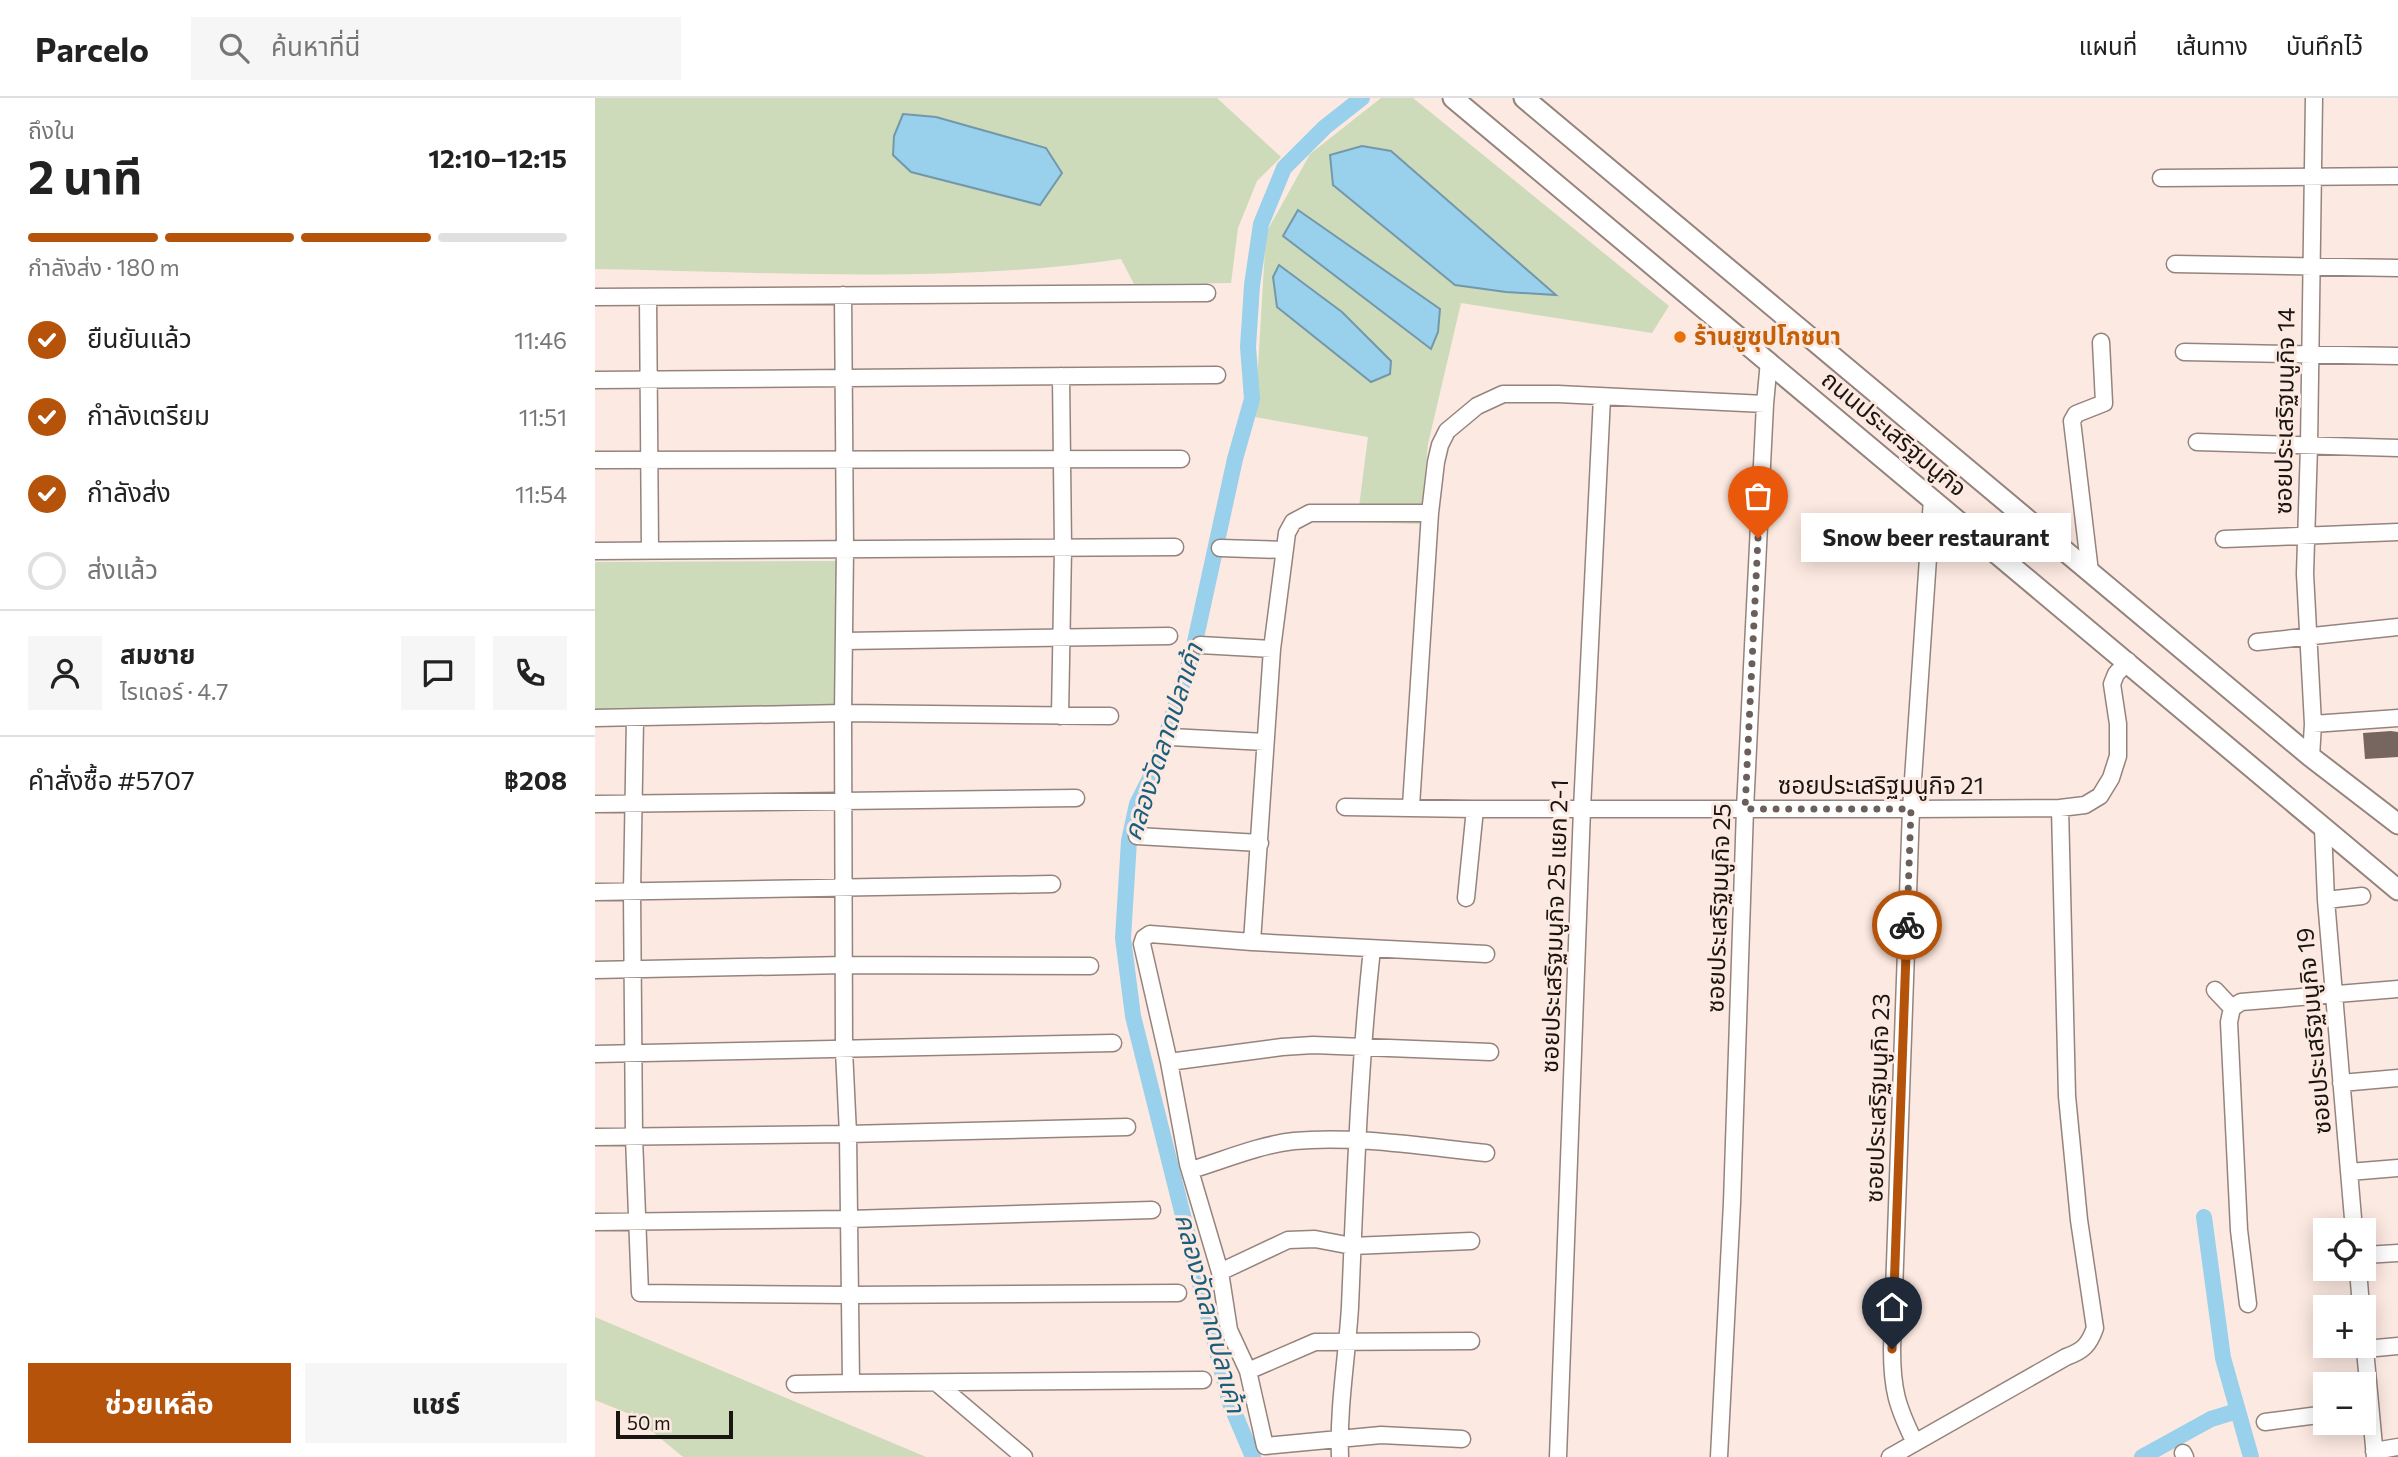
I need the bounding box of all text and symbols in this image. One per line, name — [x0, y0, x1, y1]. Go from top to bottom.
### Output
search box — [191, 17, 681, 80]
text: Parcelo — [35, 28, 149, 69]
icon: search — [215, 29, 253, 67]
text: ค้นหาที่นี่ — [271, 30, 361, 61]
text: แผนที่ — [2079, 31, 2137, 60]
text: เส้นทาง — [2175, 31, 2248, 60]
text: บันทึกไว้ — [2286, 31, 2363, 60]
text: ถึงใน — [28, 116, 75, 144]
text: 12:10–12:15 — [428, 142, 567, 173]
text: 2 นาที — [28, 147, 142, 203]
text: กำลังส่ง · 180 m — [28, 253, 180, 281]
street label: ซอยประเสริฐมนูกิจ 14 — [2267, 307, 2302, 515]
icon: check — [28, 321, 66, 359]
place label: ร้านยูซุปโภชนา — [1694, 321, 1841, 352]
text: ยืนยันแล้ว — [87, 322, 192, 353]
text: 11:46 — [514, 326, 567, 354]
marker: ร้านยูซุปโภชนา — [1672, 329, 1688, 345]
street label: ถนนประเสริฐมนูกิจ — [1815, 364, 1973, 503]
icon: check — [28, 398, 66, 436]
text: กำลังเตรียม — [87, 399, 210, 430]
text: 11:51 — [519, 403, 567, 431]
pin — [1728, 466, 1788, 538]
icon: check — [28, 475, 66, 513]
text: กำลังส่ง — [87, 476, 171, 507]
icon: bag — [1739, 477, 1777, 515]
text: 11:54 — [515, 480, 567, 508]
callout: Snow beer restaurant — [1800, 514, 2069, 562]
text: Snow beer restaurant — [1823, 523, 2049, 551]
text: ส่งแล้ว — [87, 553, 158, 584]
button: person — [28, 636, 102, 710]
button: chat — [401, 636, 475, 710]
button: phone — [493, 636, 567, 710]
text: สมชาย — [120, 638, 196, 669]
water label: คลองวัดลาดปลาเค้า — [1115, 638, 1208, 844]
text: ไรเดอร์ · 4.7 — [120, 677, 228, 705]
text: คำสั่งซื้อ #5707 — [28, 764, 195, 795]
text: ฿208 — [504, 764, 567, 795]
street label: ซอยประเสริฐมนูกิจ 21 — [1778, 770, 1984, 801]
street label: ซอยประเสริฐมนูกิจ 25 แยก 2-1 — [1534, 779, 1575, 1073]
street label: ซอยประเสริฐมนูกิจ 25 — [1699, 803, 1738, 1013]
courier — [1872, 890, 1942, 960]
icon: bike — [1888, 906, 1926, 944]
street label: ซอยประเสริฐมนูกิจ 19 — [2289, 927, 2338, 1136]
street label: ซอยประเสริฐมนูกิจ 23 — [1858, 993, 1897, 1203]
water label: คลองวัดลาดปลาเค้า — [1170, 1210, 1253, 1417]
map controls — [2313, 1218, 2376, 1435]
button: locate — [2313, 1218, 2376, 1281]
pin — [1862, 1277, 1922, 1349]
icon: home — [1873, 1288, 1911, 1326]
button: + — [2313, 1295, 2376, 1358]
button: ช่วยเหลือ — [28, 1363, 291, 1443]
button: แชร์ — [305, 1363, 567, 1443]
button: − — [2313, 1372, 2376, 1435]
scale bar — [616, 1408, 733, 1440]
text: 50 m — [627, 1411, 671, 1434]

